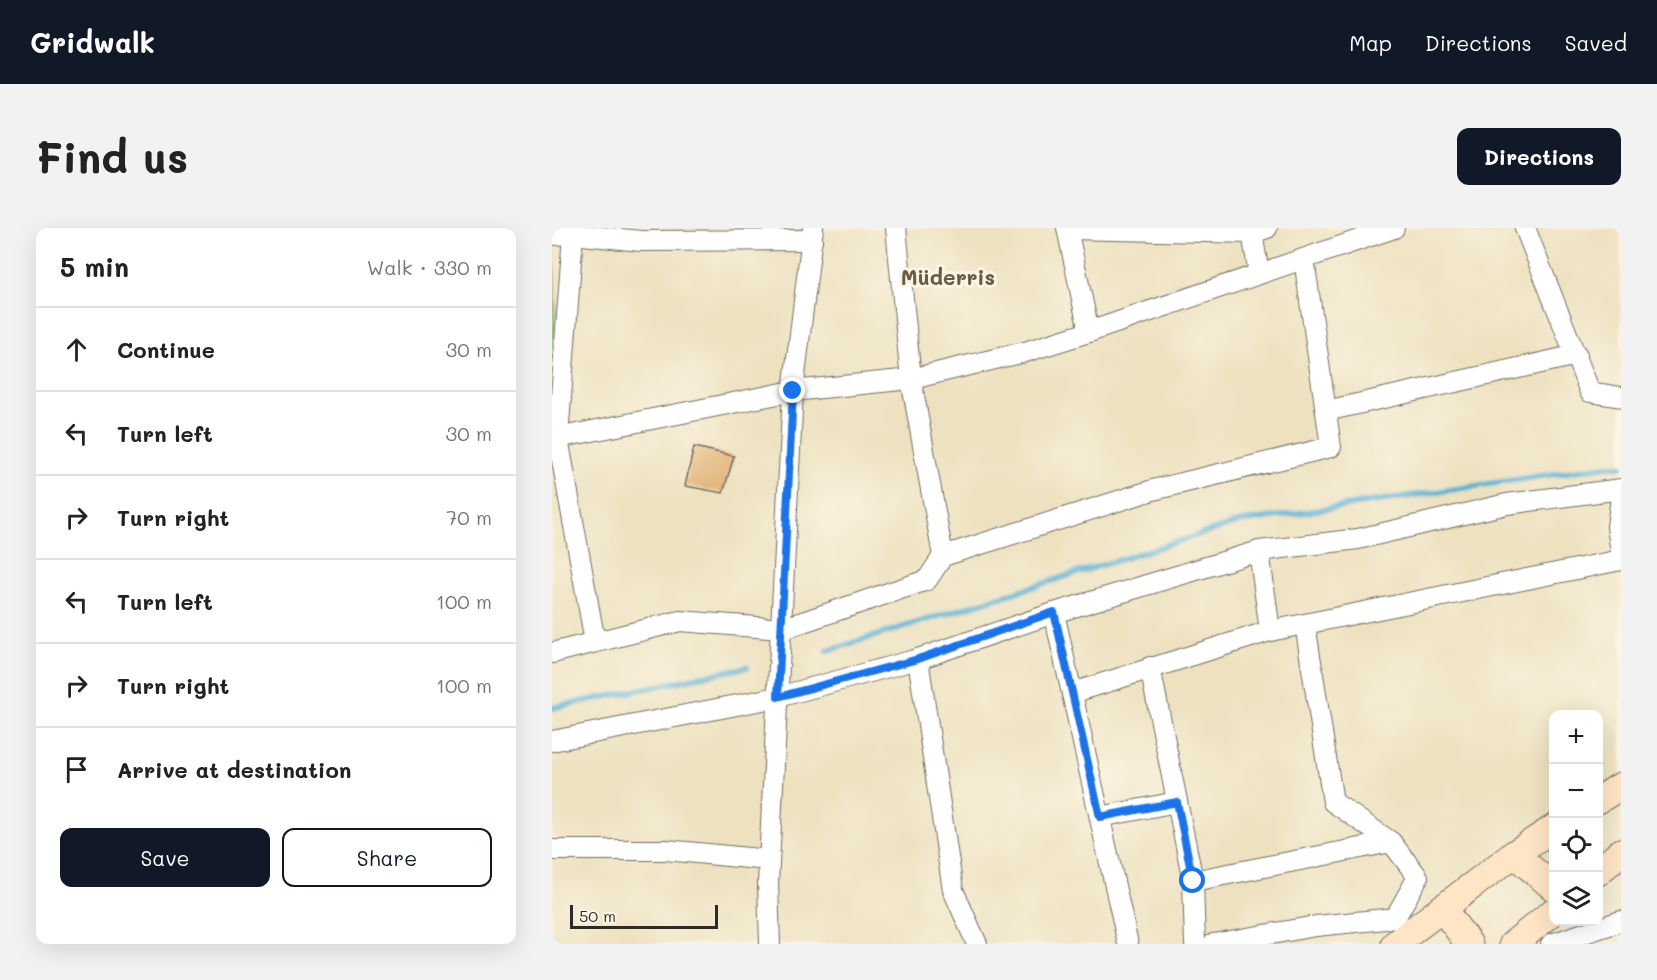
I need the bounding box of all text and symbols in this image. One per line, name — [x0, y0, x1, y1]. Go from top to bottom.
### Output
text: Gridwalk — [30, 24, 155, 60]
text: Map — [1349, 29, 1392, 56]
text: Directions — [1425, 29, 1532, 56]
text: Saved — [1565, 29, 1627, 56]
button: Directions — [1457, 128, 1621, 185]
text: Find us — [36, 129, 188, 184]
text: 5 min — [60, 250, 129, 284]
text: Walk · 330 m — [367, 254, 492, 280]
district label: Müderris — [901, 263, 995, 290]
icon: ahead — [60, 333, 93, 366]
text: Continue — [117, 335, 215, 364]
text: 30 m — [446, 336, 492, 362]
route end — [779, 377, 805, 403]
icon: left — [60, 417, 93, 450]
text: Turn left — [117, 419, 213, 448]
text: 30 m — [446, 420, 492, 446]
icon: right — [60, 501, 93, 534]
text: Turn right — [117, 503, 229, 532]
text: 70 m — [446, 504, 492, 530]
icon: left — [60, 585, 93, 618]
text: Turn left — [117, 587, 213, 616]
text: 100 m — [436, 588, 492, 614]
icon: right — [60, 669, 93, 702]
text: Turn right — [117, 671, 229, 700]
text: 100 m — [436, 672, 492, 698]
map controls — [1549, 710, 1603, 926]
button: + — [1549, 710, 1603, 764]
icon: arrive — [60, 753, 93, 786]
text: Arrive at destination — [117, 755, 352, 784]
button: − — [1549, 764, 1603, 818]
button: locate — [1549, 818, 1603, 872]
button: Save — [60, 828, 270, 887]
button: Share — [282, 828, 492, 887]
route start — [1179, 867, 1205, 893]
button: layers — [1549, 872, 1603, 926]
scale bar — [570, 902, 718, 930]
text: 50 m — [579, 905, 616, 926]

